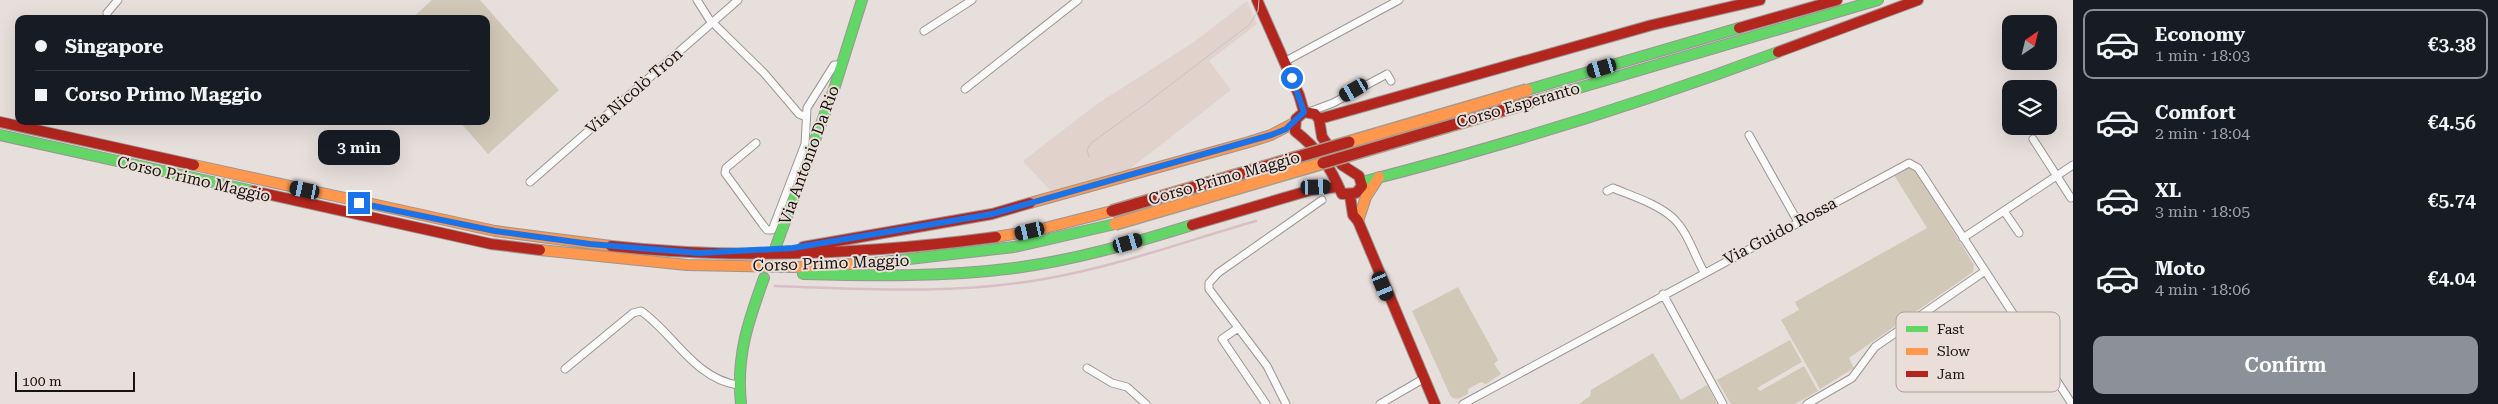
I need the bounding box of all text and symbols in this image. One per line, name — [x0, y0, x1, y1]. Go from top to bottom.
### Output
north arrow — [2002, 15, 2058, 70]
map controls — [2002, 15, 2057, 135]
icon: car — [2095, 22, 2140, 67]
text: Economy — [2155, 23, 2245, 46]
text: €3.38 — [2428, 33, 2476, 56]
text: Singapore — [65, 35, 163, 58]
street label: Via Nicolò Tron — [582, 44, 686, 138]
text: 1 min · 18:03 — [2155, 46, 2250, 65]
car — [1585, 57, 1618, 79]
route start — [1281, 67, 1303, 89]
car — [1337, 76, 1370, 104]
street label: Corso Esperanto — [1454, 78, 1582, 132]
button: layers — [2002, 80, 2057, 135]
text: Corso Primo Maggio — [65, 83, 262, 106]
street label: Via Antonio Da Rio — [775, 83, 843, 227]
icon: car — [2095, 100, 2140, 145]
text: Comfort — [2155, 101, 2236, 124]
text: €4.56 — [2428, 111, 2476, 134]
text: 2 min · 18:04 — [2155, 124, 2250, 143]
callout: 3 min — [318, 130, 400, 166]
text: 3 min — [337, 138, 381, 157]
street label: Corso Primo Maggio — [1146, 147, 1302, 209]
street label: Corso Primo Maggio — [115, 152, 273, 206]
icon: car — [2095, 178, 2140, 223]
car — [1300, 179, 1331, 195]
text: XL — [2155, 179, 2181, 202]
car — [288, 180, 321, 200]
text: €5.74 — [2428, 189, 2476, 212]
route end — [348, 192, 370, 214]
street label: Via Guido Rossa — [1720, 193, 1840, 269]
text: 3 min · 18:05 — [2155, 202, 2250, 221]
car — [1013, 220, 1046, 242]
car — [1111, 232, 1144, 254]
street label: Corso Primo Maggio — [752, 251, 910, 275]
icon: car — [2095, 256, 2140, 301]
text: Moto — [2155, 257, 2205, 280]
text: €4.04 — [2428, 267, 2476, 290]
car — [1370, 269, 1395, 303]
text: 4 min · 18:06 — [2155, 280, 2250, 299]
legend — [1896, 312, 2060, 392]
text: Fast — [1937, 321, 1964, 337]
button: Confirm — [2093, 336, 2478, 394]
text: Slow — [1937, 343, 1970, 359]
text: Jam — [1937, 366, 1965, 382]
scale bar — [15, 369, 135, 392]
text: 100 m — [22, 373, 62, 389]

